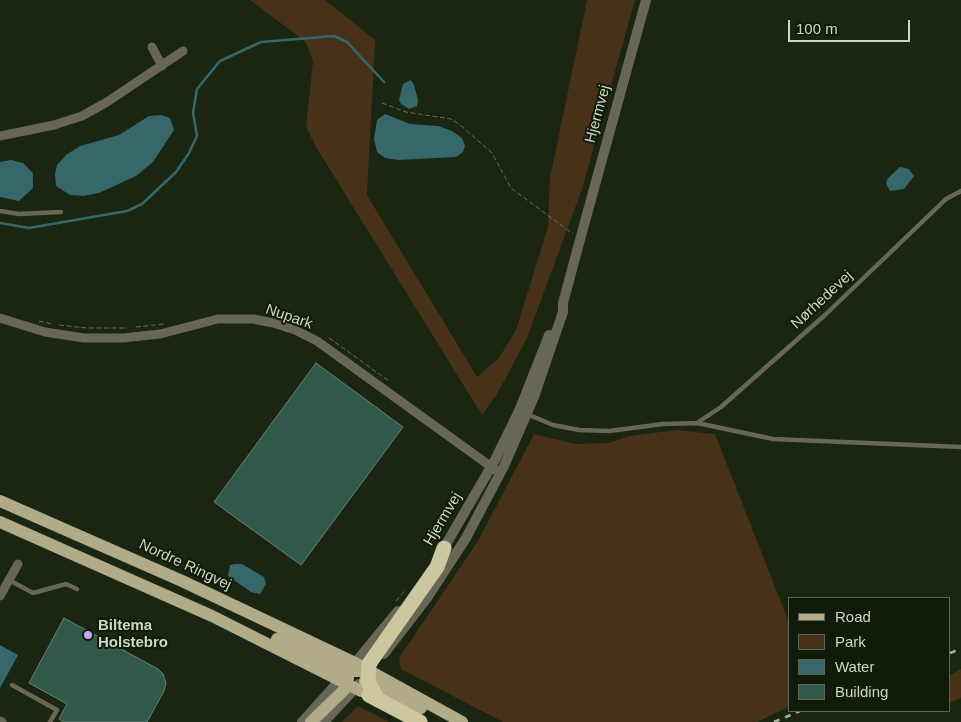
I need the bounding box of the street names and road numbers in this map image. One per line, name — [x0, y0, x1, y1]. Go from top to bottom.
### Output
street label: Hjermvej — [582, 83, 614, 145]
street label: Nørhedevej — [788, 267, 856, 333]
street label: Nupark — [263, 301, 315, 333]
street label: Hjermvej — [420, 489, 466, 549]
street label: Nordre Ringvej — [136, 536, 234, 594]

